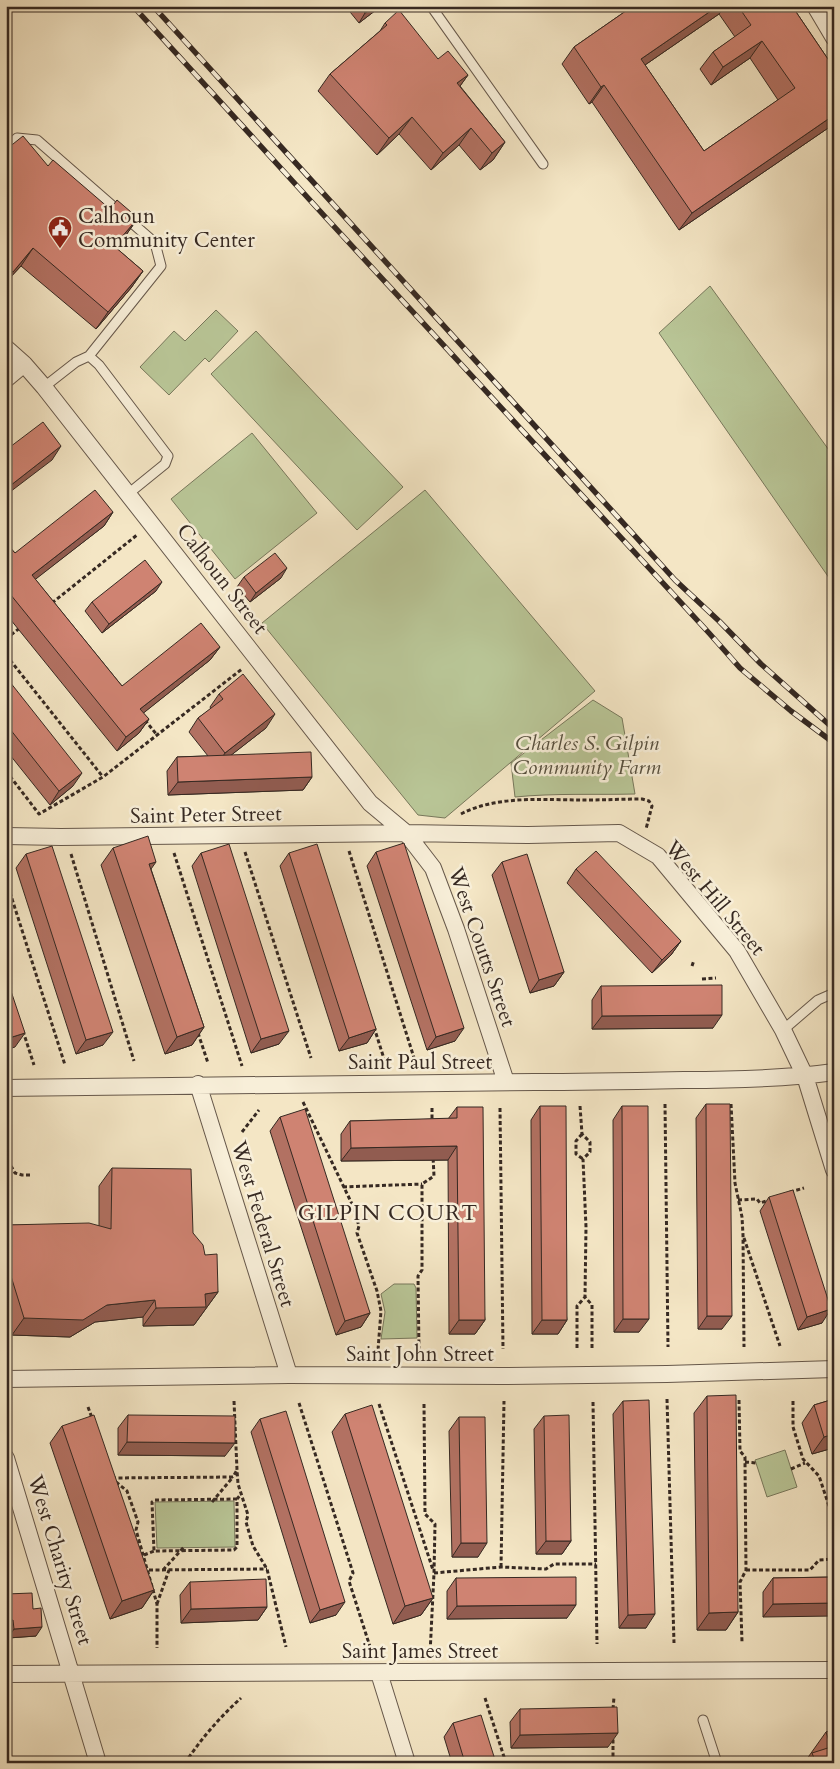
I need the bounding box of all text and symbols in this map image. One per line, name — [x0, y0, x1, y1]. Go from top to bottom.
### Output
place label: Calhoun Community Center — [78, 202, 255, 255]
public building icon: Calhoun Community Center — [47, 215, 73, 249]
street label: Calhoun Street — [170, 518, 275, 641]
park label: Charles S. Gilpin Community Farm — [513, 729, 661, 782]
street label: Saint Peter Street — [130, 799, 282, 831]
street label: West Hill Street — [658, 833, 772, 962]
street label: West Coutts Street — [441, 862, 523, 1031]
street label: Saint Paul Street — [348, 1048, 492, 1077]
street label: West Federal Street — [224, 1136, 302, 1311]
district label: GILPIN COURT — [298, 1198, 478, 1228]
street label: Saint John Street — [346, 1340, 494, 1369]
street label: West Charity Street — [20, 1471, 100, 1649]
street label: Saint James Street — [342, 1637, 499, 1666]

